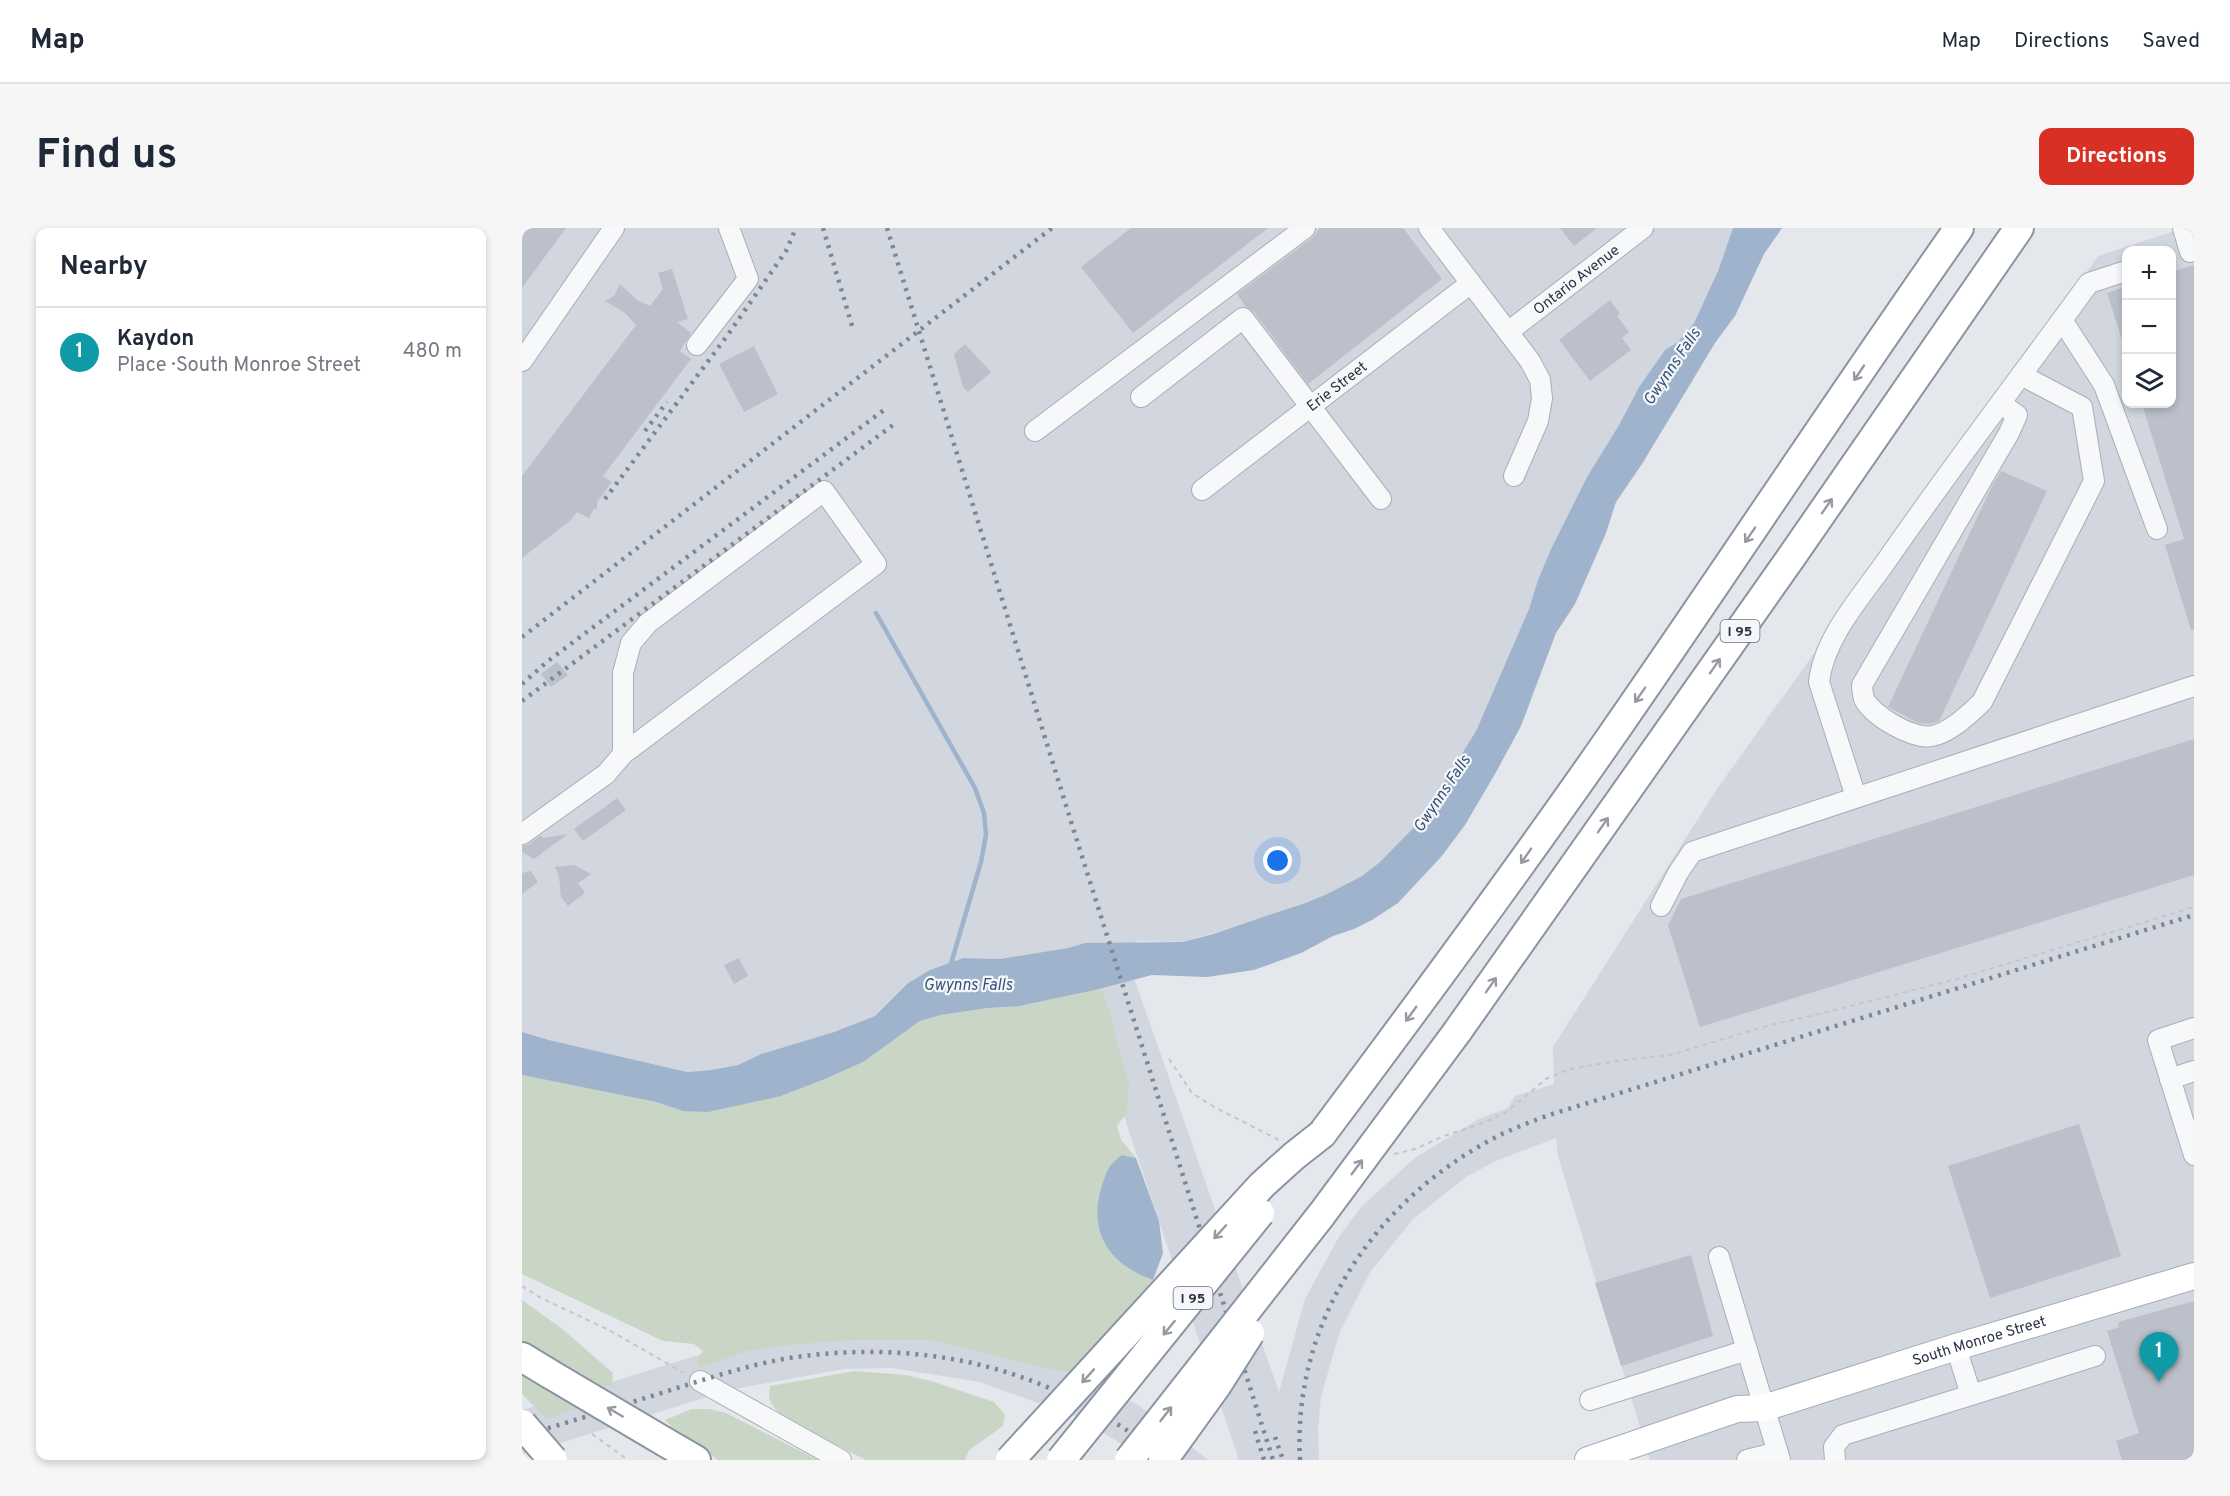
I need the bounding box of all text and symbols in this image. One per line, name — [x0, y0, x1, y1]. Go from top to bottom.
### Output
text: Map — [30, 23, 85, 59]
text: Map — [1941, 28, 1981, 55]
text: Directions — [2014, 28, 2109, 55]
text: Saved — [2142, 28, 2200, 55]
button: Directions — [2039, 128, 2194, 185]
text: Find us — [36, 130, 177, 183]
street label: Ontario Avenue — [1530, 241, 1624, 320]
map controls — [2122, 246, 2176, 408]
button: + — [2122, 246, 2176, 300]
text: Nearby — [60, 251, 148, 284]
button: − — [2122, 300, 2176, 354]
water label: Gwynns Falls — [1640, 324, 1706, 410]
text: Kaydon — [117, 326, 194, 353]
text: 1 — [76, 339, 84, 365]
text: 480 m — [403, 339, 462, 365]
text: Place · South Monroe Street — [117, 353, 361, 379]
button: layers — [2122, 354, 2176, 408]
street label: Erie Street — [1304, 358, 1372, 417]
one-way arrow — [1853, 364, 1865, 380]
one-way arrow — [1821, 498, 1833, 515]
one-way arrow — [1744, 526, 1756, 542]
road number: I 95 — [1720, 620, 1760, 642]
one-way arrow — [1709, 658, 1721, 674]
one-way arrow — [1634, 686, 1646, 703]
water label: Gwynns Falls — [1410, 751, 1476, 837]
one-way arrow — [1597, 818, 1609, 834]
your location — [1263, 846, 1292, 875]
one-way arrow — [1520, 848, 1532, 864]
water label: Gwynns Falls — [924, 976, 1013, 996]
one-way arrow — [1485, 977, 1497, 993]
one-way arrow — [1405, 1005, 1418, 1021]
one-way arrow — [1350, 1159, 1363, 1175]
one-way arrow — [1213, 1224, 1227, 1239]
road number: I 95 — [1174, 1287, 1212, 1309]
street label: South Monroe Street — [1910, 1313, 2049, 1371]
one-way arrow — [1162, 1320, 1175, 1336]
pin: 1 — [2140, 1332, 2178, 1382]
one-way arrow — [1081, 1368, 1095, 1383]
one-way arrow — [607, 1406, 624, 1418]
one-way arrow — [1159, 1406, 1172, 1422]

